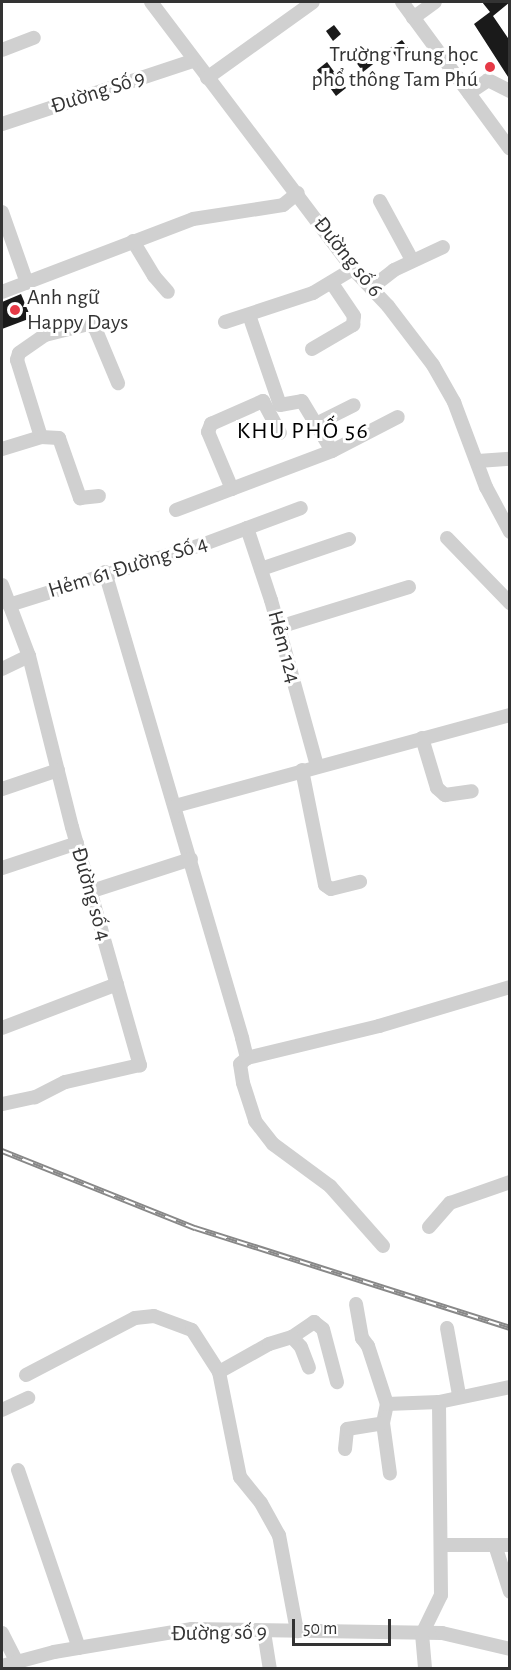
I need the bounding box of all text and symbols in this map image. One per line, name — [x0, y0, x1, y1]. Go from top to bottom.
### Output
place label: Trường Trung học phổ thông Tam Phú — [312, 41, 478, 92]
marker: Trường Trung học phổ thông Tam Phú — [483, 60, 497, 74]
street label: Đường Số 9 — [47, 64, 149, 120]
street label: Đường số 6 — [308, 211, 388, 303]
place label: Anh ngữ Happy Days — [27, 284, 129, 336]
marker: Anh ngữ Happy Days — [8, 303, 22, 317]
district label: KHU PHỐ 56 — [237, 418, 369, 446]
street label: Hẻm 61 Đường Số 4 — [45, 530, 211, 604]
street label: Hẻm 124 — [262, 608, 306, 686]
street label: Đường số 4 — [65, 844, 117, 944]
scale bar — [295, 1607, 394, 1645]
street label: Đường số 9 — [171, 1619, 267, 1647]
text: 50 m — [303, 1620, 337, 1638]

